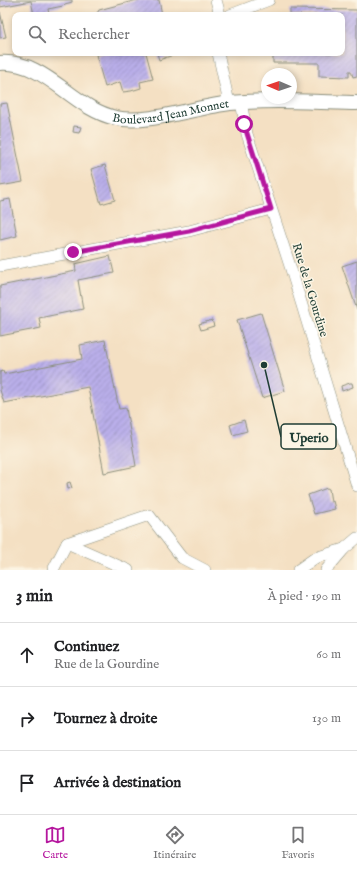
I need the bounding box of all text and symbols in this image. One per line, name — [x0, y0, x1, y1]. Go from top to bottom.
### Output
search box — [12, 12, 345, 56]
icon: search — [26, 23, 48, 45]
text: Rechercher — [58, 25, 130, 44]
north arrow — [261, 68, 297, 104]
street label: Boulevard Jean Monnet — [111, 96, 230, 127]
route start — [235, 115, 253, 133]
street label: Rue de la Gourdine — [289, 241, 332, 339]
route end — [64, 243, 82, 261]
callout: Uperio — [281, 424, 336, 449]
text: Uperio — [289, 430, 328, 447]
text: 3 min — [16, 586, 53, 607]
text: À pied · 190 m — [268, 588, 341, 605]
text: Continuez — [54, 637, 119, 656]
icon: ahead — [16, 644, 38, 666]
text: 60 m — [316, 646, 341, 663]
text: Rue de la Gourdine — [54, 656, 159, 673]
icon: right — [16, 708, 38, 730]
text: Tournez à droite — [54, 709, 157, 728]
text: 130 m — [312, 710, 341, 727]
icon: arrive — [16, 772, 38, 794]
text: Arrivée à destination — [54, 773, 181, 792]
tab: Carte — [43, 824, 68, 862]
tab: Itinéraire — [153, 824, 196, 862]
tab: Favoris — [281, 824, 314, 862]

